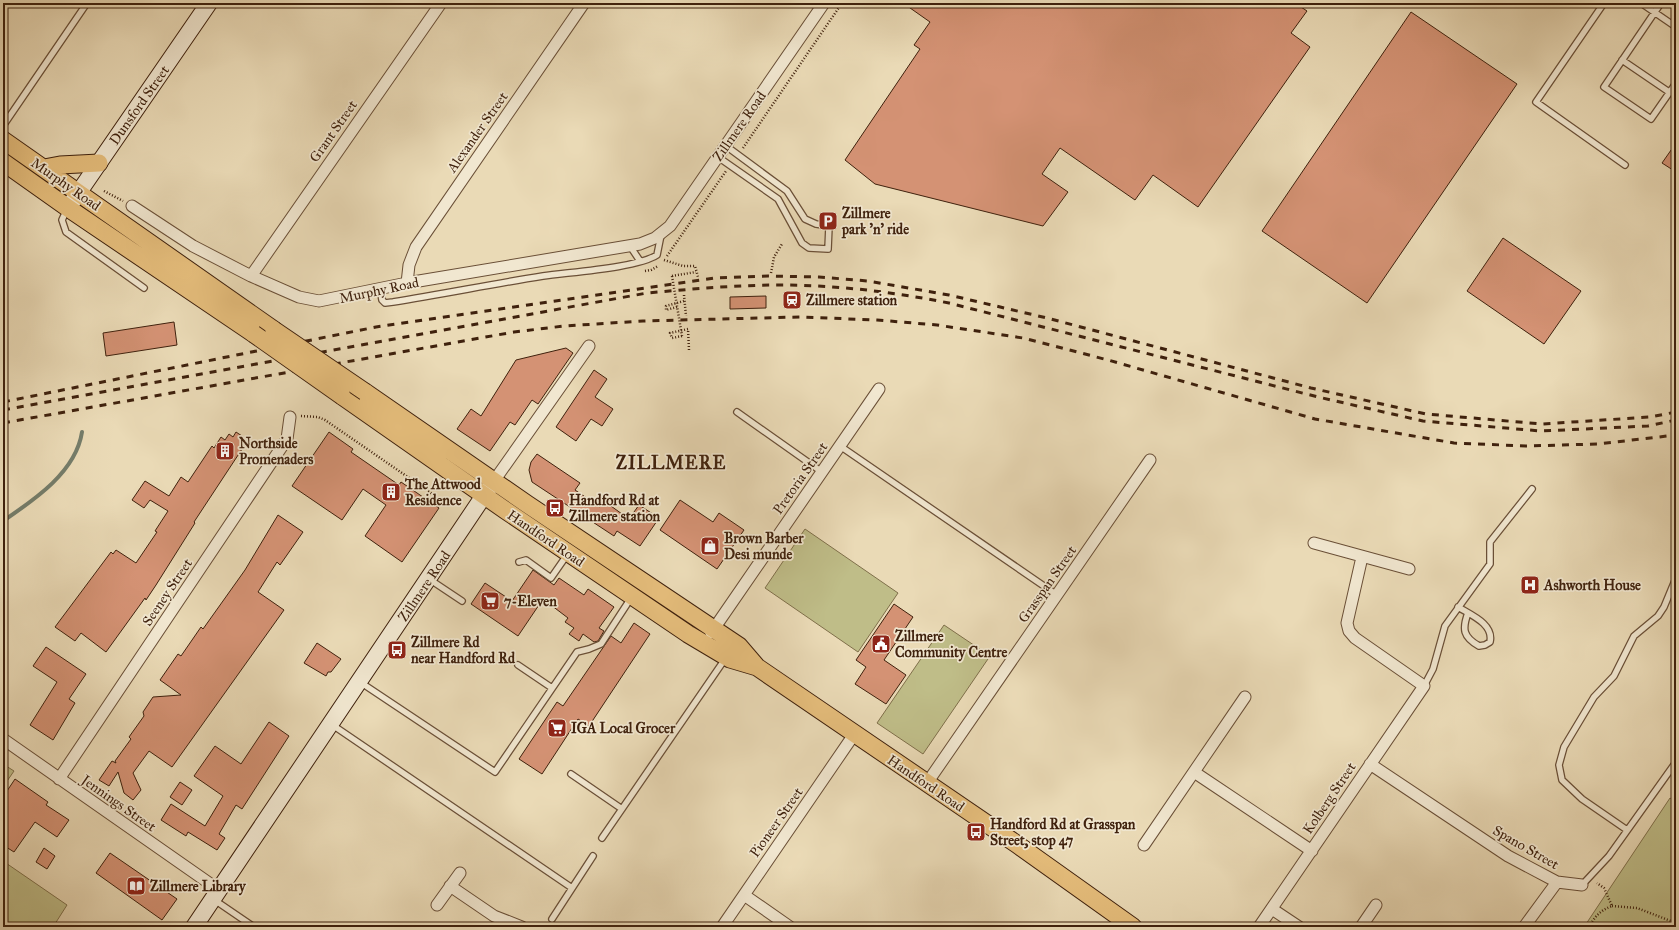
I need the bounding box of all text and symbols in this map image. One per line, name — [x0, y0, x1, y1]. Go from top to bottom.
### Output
street label: Dunsford Street — [106, 62, 173, 148]
street label: Zillmere Road — [709, 88, 770, 165]
street label: Alexander Street — [443, 89, 512, 177]
street label: Grant Street — [306, 97, 361, 166]
street label: Murphy Road — [28, 154, 104, 215]
place label: Zillmere park 'n' ride — [841, 205, 909, 239]
parking icon: Zillmere park 'n' ride — [817, 210, 839, 232]
street label: Murphy Road — [338, 274, 420, 307]
station icon: Zillmere station — [781, 289, 803, 311]
place label: Zillmere station — [806, 292, 898, 309]
place label: Northside Promenaders — [239, 435, 313, 468]
street label: Pretoria Street — [769, 439, 831, 517]
building icon: Northside Promenaders — [214, 440, 236, 462]
district label: ZILLMERE — [616, 452, 726, 474]
place label: The Attwood Residence — [404, 476, 482, 509]
building icon: The Attwood Residence — [380, 481, 402, 503]
place label: Handford Rd at Zillmere station — [569, 492, 661, 525]
bus stop icon: Handford Rd at Zillmere station — [544, 497, 566, 519]
street label: Handford Road — [504, 506, 588, 570]
place label: Brown Barber Desi munde — [724, 530, 804, 563]
shop icon: Brown Barber Desi munde — [699, 535, 721, 557]
street label: Grasspan Street — [1015, 543, 1080, 626]
street label: Zillmere Road — [395, 548, 454, 625]
street label: Seeney Street — [139, 555, 196, 629]
hospital icon: Ashworth House — [1519, 574, 1541, 596]
place label: Ashworth House — [1543, 577, 1641, 594]
supermarket icon: 7-Eleven — [479, 590, 501, 612]
place label: 7-Eleven — [504, 593, 557, 610]
place label: Zillmere Community Centre — [895, 628, 1007, 662]
public building icon: Zillmere Community Centre — [870, 633, 892, 655]
place label: Zillmere Rd near Handford Rd — [411, 634, 516, 667]
bus stop icon: Zillmere Rd near Handford Rd — [386, 639, 408, 661]
supermarket icon: IGA Local Grocer — [546, 717, 568, 739]
place label: IGA Local Grocer — [571, 720, 676, 737]
street label: Handford Road — [884, 751, 968, 815]
street label: Kolberg Street — [1299, 759, 1360, 837]
street label: Jennings Street — [76, 770, 159, 836]
street label: Pioneer Street — [746, 784, 807, 860]
place label: Handford Rd at Grasspan Street, stop 47 — [990, 816, 1136, 850]
bus stop icon: Handford Rd at Grasspan Street, stop 47 — [965, 821, 987, 843]
street label: Spano Street — [1490, 822, 1562, 873]
library icon: Zillmere Library — [125, 875, 147, 897]
place label: Zillmere Library — [150, 878, 247, 896]

